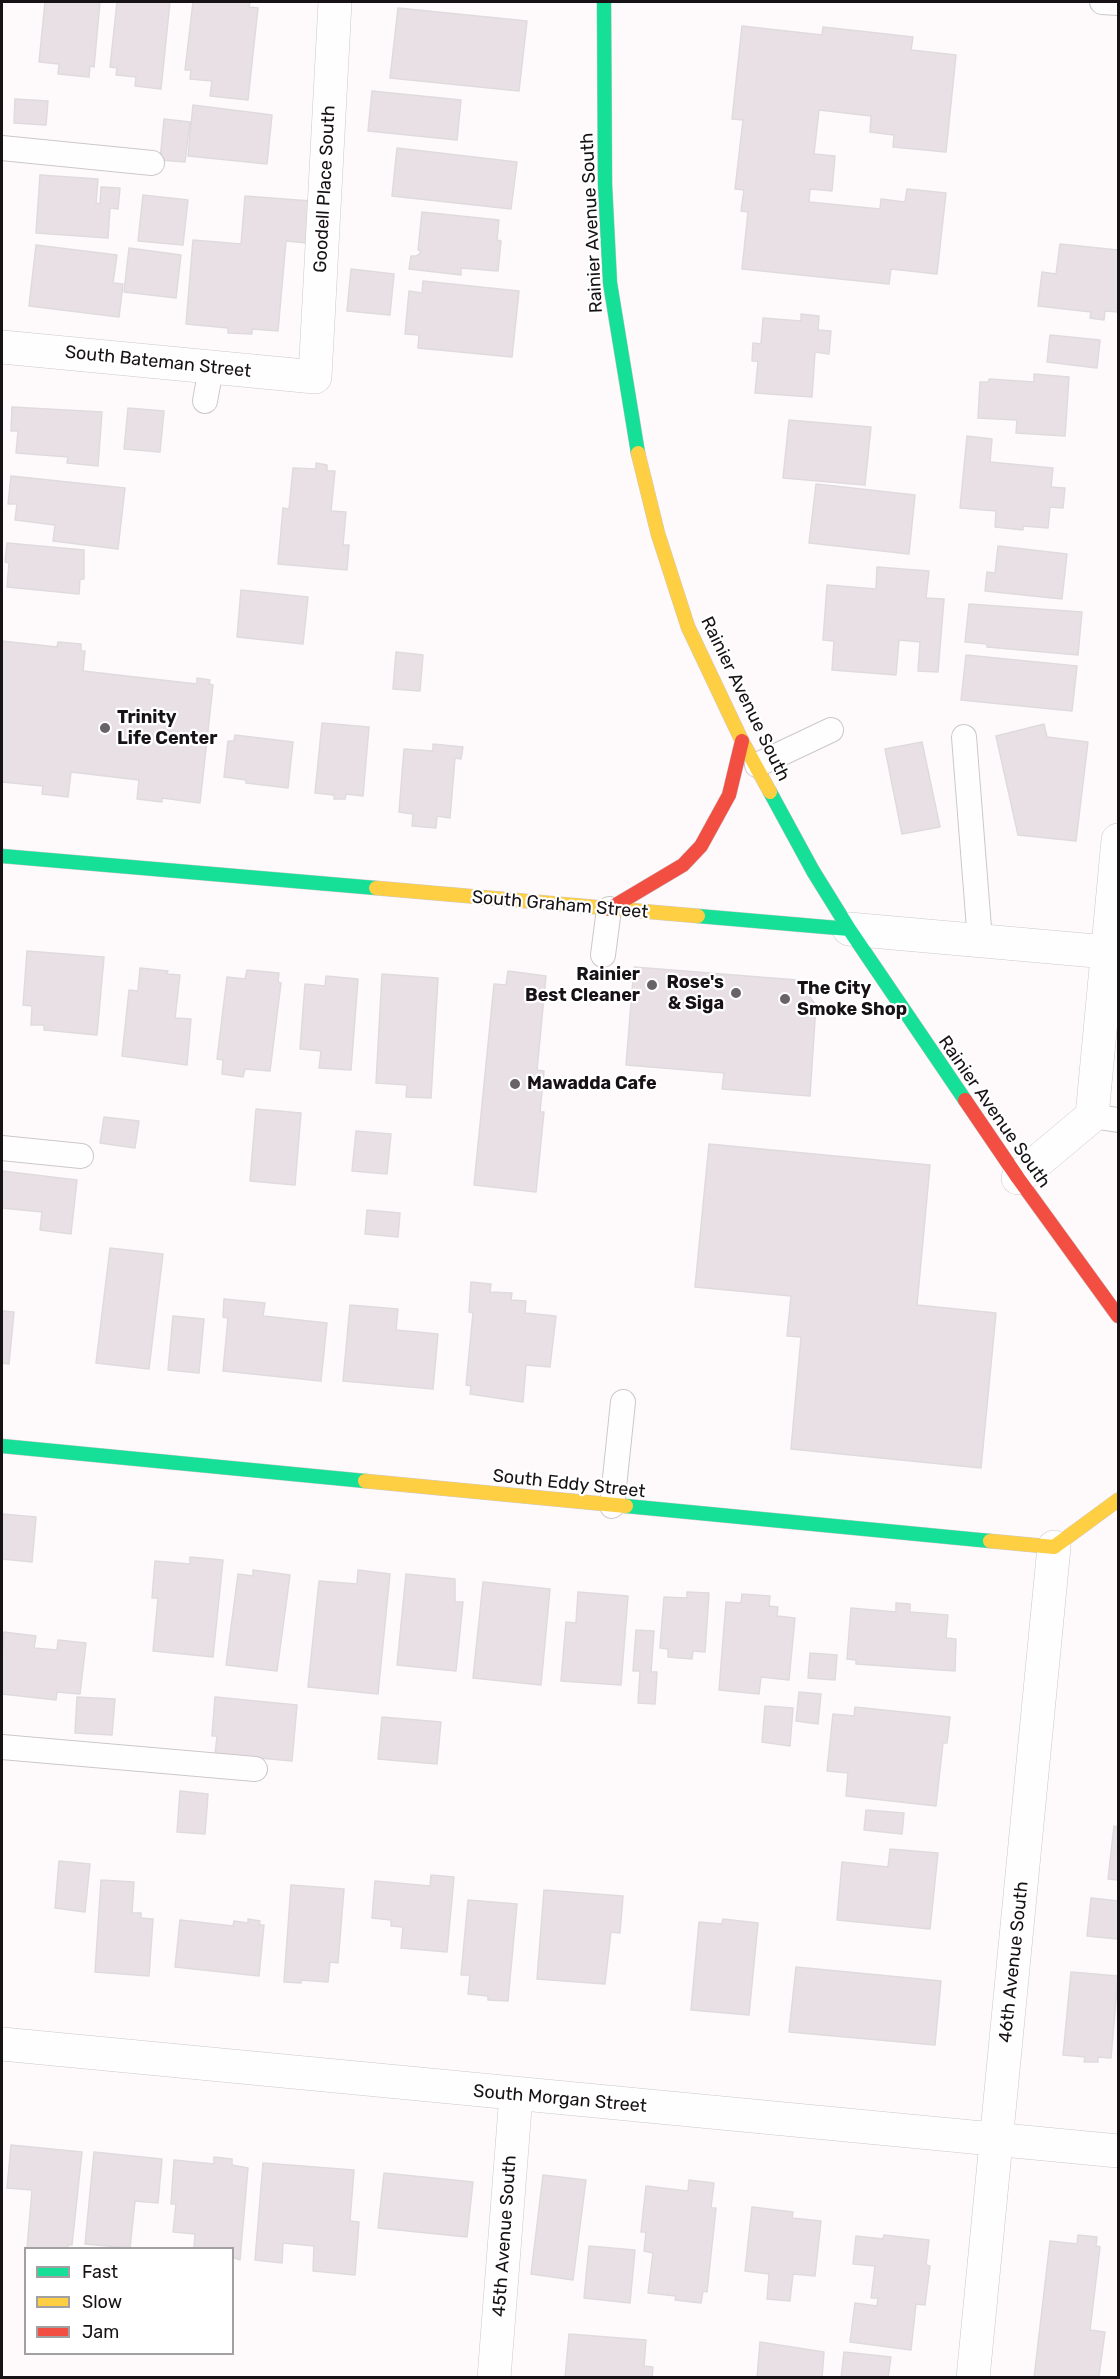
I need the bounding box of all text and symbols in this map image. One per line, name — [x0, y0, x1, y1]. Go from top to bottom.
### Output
street label: Goodell Place South — [310, 105, 340, 273]
street label: Rainier Avenue South — [576, 132, 608, 314]
street label: South Bateman Street — [64, 341, 252, 383]
street label: Rainier Avenue South — [696, 613, 794, 785]
place label: Trinity Life Center — [117, 707, 217, 750]
marker: Trinity Life Center — [98, 721, 112, 735]
street label: South Graham Street — [471, 887, 649, 923]
place label: Rainier Best Cleaner — [525, 964, 640, 1006]
place label: Rose's & Siga — [666, 972, 724, 1014]
marker: Rainier Best Cleaner — [645, 978, 659, 992]
place label: The City Smoke Shop — [797, 978, 907, 1020]
marker: Rose's & Siga — [729, 986, 743, 1000]
marker: The City Smoke Shop — [778, 992, 792, 1006]
street label: Rainier Avenue South — [933, 1032, 1055, 1192]
place label: Mawadda Cafe — [527, 1073, 657, 1095]
marker: Mawadda Cafe — [508, 1077, 522, 1091]
street label: South Eddy Street — [492, 1465, 646, 1503]
street label: 46th Avenue South — [995, 1880, 1033, 2044]
street label: South Morgan Street — [472, 2081, 648, 2117]
street label: 45th Avenue South — [489, 2154, 521, 2318]
legend — [24, 2247, 234, 2355]
text: Fast — [82, 2261, 118, 2283]
text: Slow — [82, 2291, 122, 2313]
text: Jam — [82, 2321, 119, 2343]

